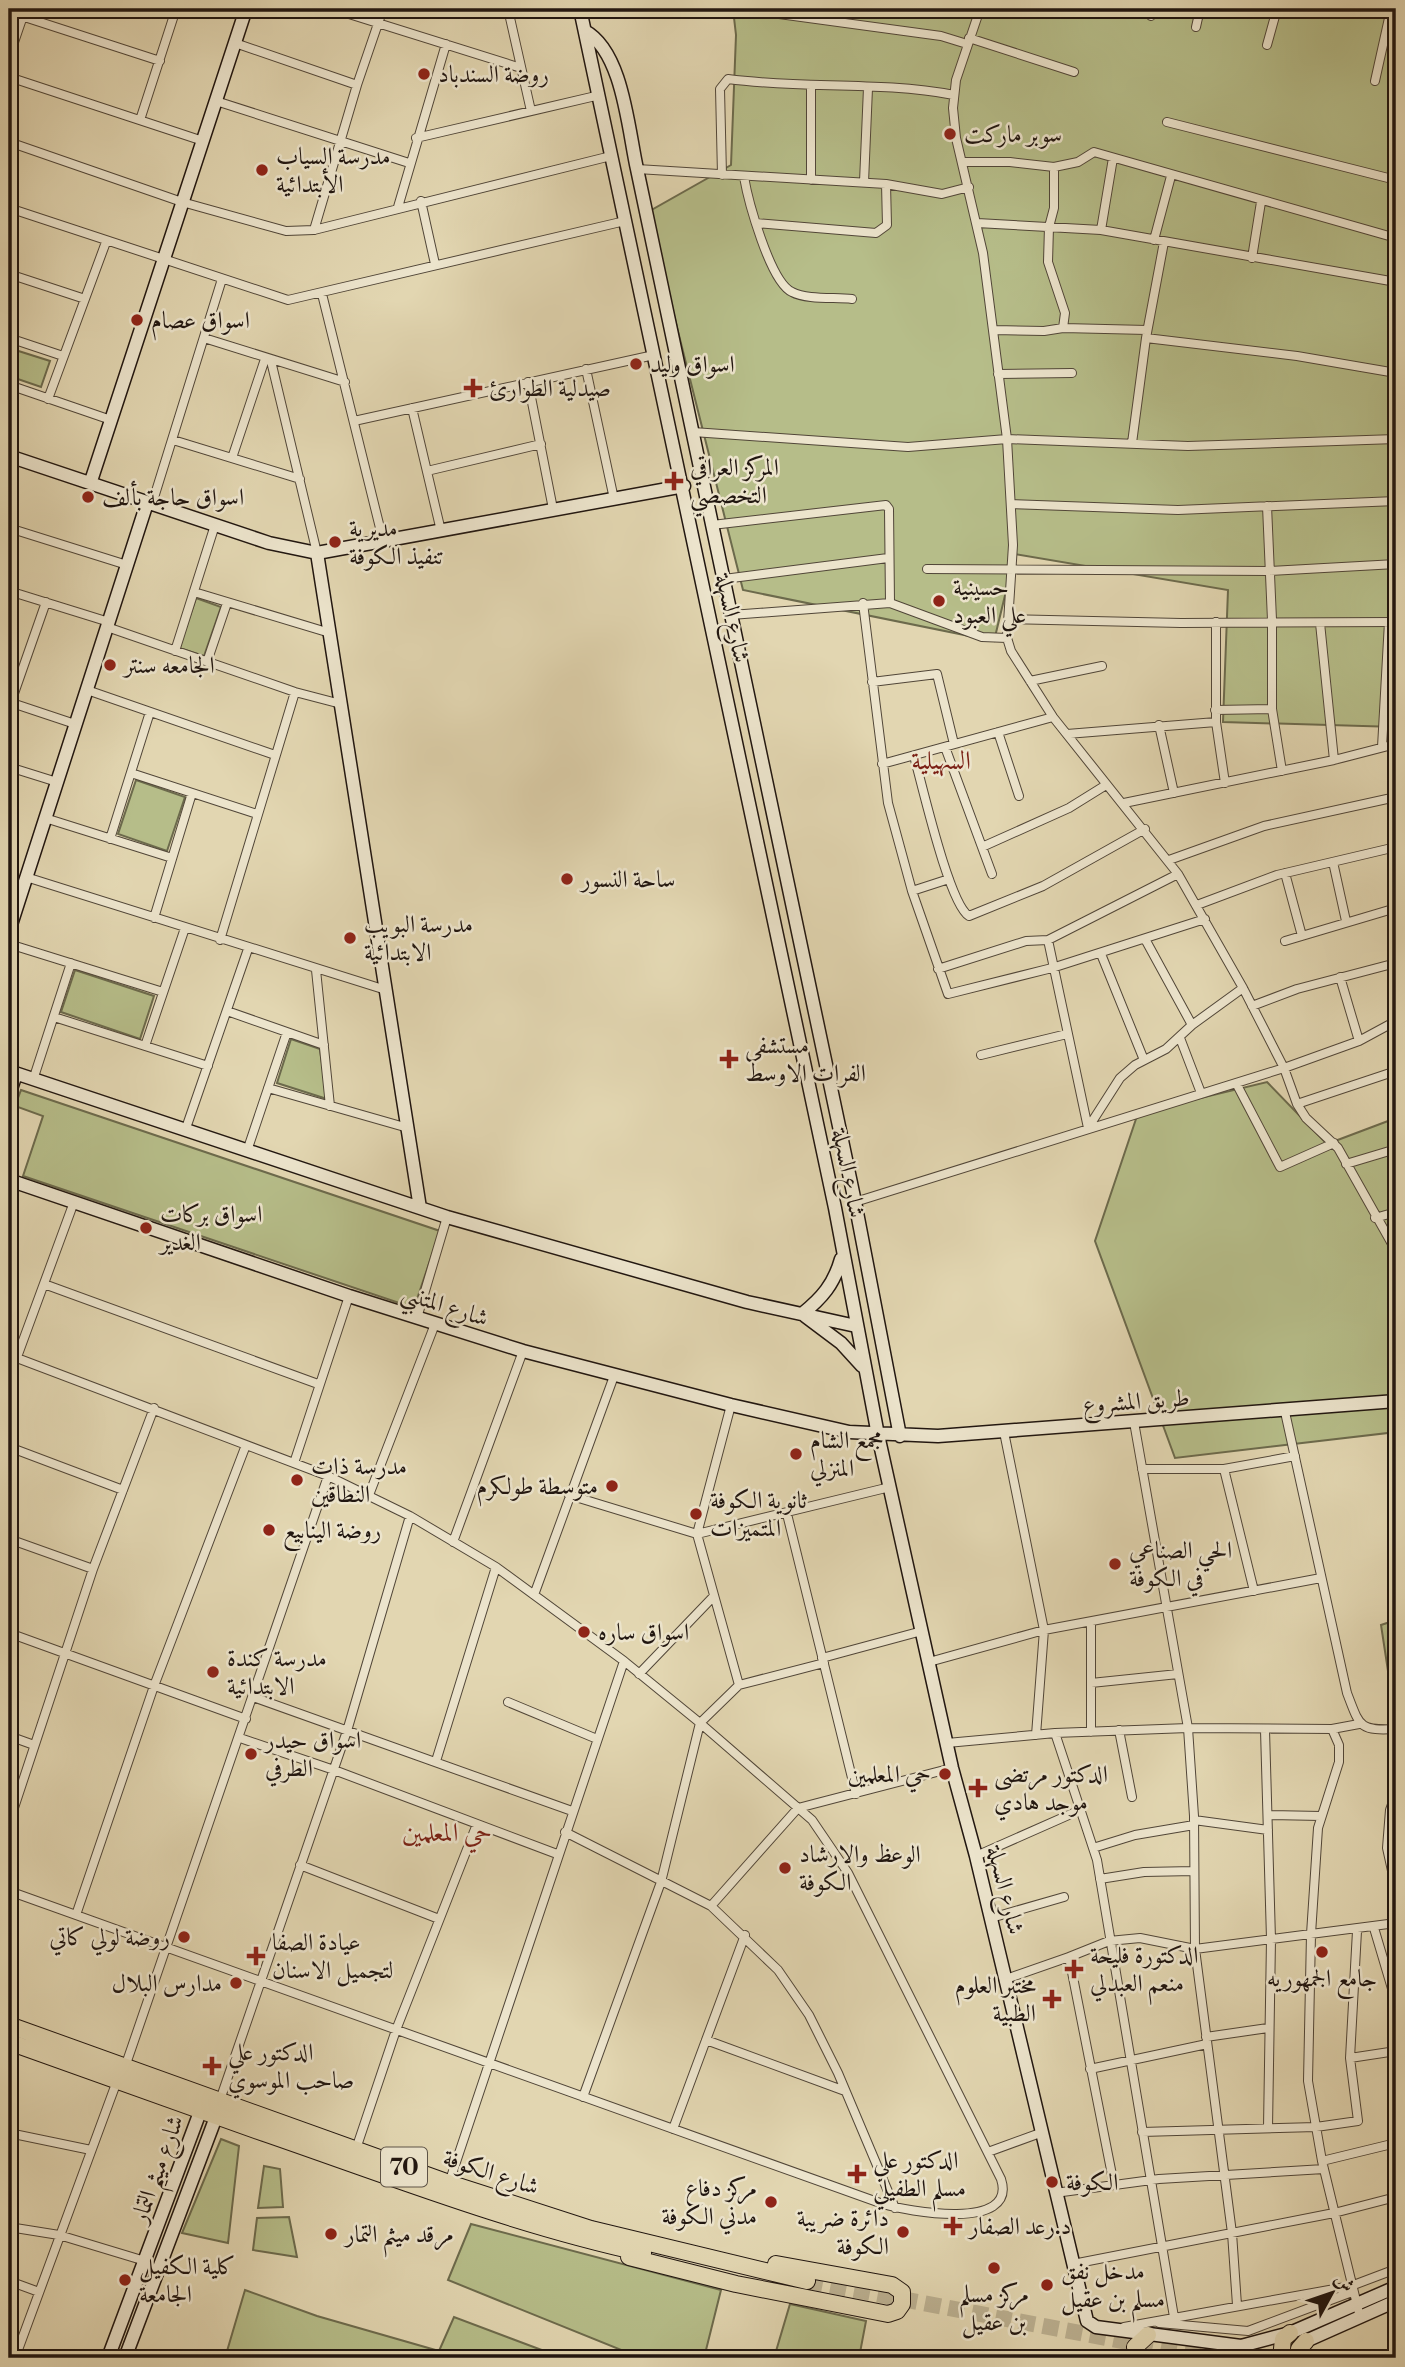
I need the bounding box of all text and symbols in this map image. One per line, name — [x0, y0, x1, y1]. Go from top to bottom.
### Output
place label: روضة السندباد — [438, 60, 549, 90]
marker: روضة السندباد — [416, 66, 432, 82]
place label: سوبر ماركت — [964, 120, 1062, 150]
marker: سوبر ماركت — [942, 126, 958, 142]
place label: مدرسة السياب الأبتدائية — [276, 142, 391, 200]
marker: مدرسة السياب الأبتدائية — [254, 162, 270, 178]
place label: اسواق عصام — [151, 306, 250, 341]
marker: اسواق عصام — [129, 312, 145, 328]
place label: اسواق وليد — [650, 350, 735, 380]
marker: اسواق وليد — [628, 356, 644, 372]
place label: صيدلية الطوارئ — [489, 374, 611, 404]
marker: صيدلية الطوارئ — [463, 378, 483, 398]
place label: المركز العراقي التخصصي — [690, 453, 779, 517]
marker: المركز العراقي التخصصي — [664, 471, 684, 491]
place label: اسواق حاجة بألف — [102, 480, 244, 513]
marker: اسواق حاجة بألف — [80, 489, 96, 505]
place label: مديرية تنفيذ الكوفة — [349, 514, 444, 572]
marker: مديرية تنفيذ الكوفة — [327, 534, 343, 550]
street label: شارع السهلة — [704, 570, 756, 666]
place label: حسينية علي العبود — [953, 573, 1026, 638]
marker: حسينية علي العبود — [931, 593, 947, 609]
place label: الجامعه سنتر — [121, 651, 215, 681]
marker: الجامعه سنتر — [102, 657, 118, 673]
district label: السهيلية — [911, 745, 971, 777]
place label: ساحة النسور — [579, 865, 675, 895]
marker: ساحة النسور — [559, 871, 575, 887]
place label: مدرسة البويب الابتدائية — [364, 910, 473, 968]
marker: مدرسة البويب الابتدائية — [342, 930, 358, 946]
place label: مستشفى الفرات الاوسط — [745, 1031, 866, 1089]
marker: مستشفى الفرات الاوسط — [719, 1049, 739, 1069]
street label: شارع السهلة — [821, 1125, 871, 1221]
place label: اسواق بركات الغدير — [157, 1200, 262, 1258]
marker: اسواق بركات الغدير — [138, 1220, 154, 1236]
street label: شارع المتنبي — [396, 1278, 492, 1340]
street label: طريق المشروع — [1081, 1383, 1191, 1425]
place label: مجمع الشام المنزلي — [810, 1426, 884, 1487]
marker: مجمع الشام المنزلي — [788, 1446, 804, 1462]
place label: مدرسة ذات النطاقين — [311, 1452, 407, 1510]
marker: مدرسة ذات النطاقين — [289, 1472, 305, 1488]
place label: متوسطة طولكرم — [476, 1472, 598, 1507]
marker: متوسطة طولكرم — [604, 1478, 620, 1494]
place label: ثانوية الكوفة المتميزات — [710, 1486, 807, 1544]
marker: ثانوية الكوفة المتميزات — [688, 1506, 704, 1522]
place label: روضة الينابيع — [283, 1516, 381, 1552]
marker: روضة الينابيع — [261, 1522, 277, 1538]
place label: الحي الصناعي في الكوفة — [1129, 1536, 1232, 1597]
marker: الحي الصناعي في الكوفة — [1107, 1556, 1123, 1572]
place label: اسواق ساره — [598, 1618, 689, 1648]
marker: اسواق ساره — [576, 1624, 592, 1640]
place label: مدرسة كندة الابتدائية — [227, 1644, 327, 1702]
marker: مدرسة كندة الابتدائية — [205, 1664, 221, 1680]
place label: اسواق حيدر الطرفي — [263, 1726, 361, 1787]
marker: اسواق حيدر الطرفي — [243, 1746, 259, 1762]
place label: حي المعلمين — [848, 1760, 931, 1793]
place label: الدكتور مرتضى موجد هادي — [994, 1760, 1108, 1821]
marker: حي المعلمين — [937, 1766, 953, 1782]
marker: الدكتور مرتضى موجد هادي — [968, 1778, 988, 1798]
district label: حي المعلمين — [402, 1817, 492, 1854]
place label: الوعظ والارشاد الكوفة — [799, 1840, 921, 1898]
street label: شارع السهلة — [975, 1842, 1031, 1939]
marker: الوعظ والارشاد الكوفة — [777, 1860, 793, 1876]
place label: روضة لولي كاتي — [49, 1923, 170, 1956]
place label: عيادة الصفا لتجميل الاسنان — [272, 1928, 393, 1987]
marker: روضة لولي كاتي — [176, 1929, 192, 1945]
place label: الدكتورة فليحة منعم العبدلي — [1090, 1941, 1199, 2005]
marker: جامع الجمهوريه — [1314, 1944, 1330, 1960]
marker: عيادة الصفا لتجميل الاسنان — [246, 1946, 266, 1966]
marker: الدكتورة فليحة منعم العبدلي — [1064, 1959, 1084, 1979]
place label: جامع الجمهوريه — [1267, 1964, 1377, 2000]
place label: مدارس البلال — [112, 1969, 222, 1999]
place label: مختبر العلوم الطبية — [955, 1971, 1036, 2029]
marker: مدارس البلال — [228, 1975, 244, 1991]
marker: مختبر العلوم الطبية — [1042, 1989, 1062, 2009]
place label: الدكتور علي صاحب الموسوي — [228, 2038, 354, 2099]
marker: الدكتور علي صاحب الموسوي — [202, 2056, 222, 2076]
street label: شارع ميثم التمار — [124, 2111, 199, 2232]
street label: شارع الكوفة — [438, 2143, 542, 2206]
place label: الدكتور علي مسلم الطفيلي — [873, 2146, 966, 2212]
road number: 70 — [381, 2148, 427, 2186]
marker: الدكتور علي مسلم الطفيلي — [847, 2164, 867, 2184]
place label: الكوفة — [1066, 2168, 1118, 2198]
place label: مركز دفاع مدني الكوفة — [661, 2174, 757, 2235]
marker: الكوفة — [1044, 2174, 1060, 2190]
marker: مركز دفاع مدني الكوفة — [763, 2194, 779, 2210]
place label: دائرة ضريبة الكوفة — [797, 2204, 889, 2262]
place label: د.رعد الصفار — [967, 2212, 1071, 2242]
marker: د.رعد الصفار — [943, 2216, 963, 2236]
place label: مرقد ميثم التمار — [343, 2220, 454, 2258]
marker: دائرة ضريبة الكوفة — [895, 2224, 911, 2240]
marker: مرقد ميثم التمار — [323, 2226, 339, 2242]
place label: كلية الكفيل الجامعة — [139, 2252, 236, 2310]
place label: مدخل نفق مسلم بن عقيل — [1061, 2257, 1165, 2323]
north arrow — [1296, 2258, 1366, 2328]
marker: مركز مسلم بن عقيل — [986, 2260, 1002, 2276]
text: ش — [1329, 2268, 1360, 2298]
marker: كلية الكفيل الجامعة — [117, 2272, 133, 2288]
marker: مدخل نفق مسلم بن عقيل — [1039, 2277, 1055, 2293]
place label: مركز مسلم بن عقيل — [959, 2280, 1029, 2339]

